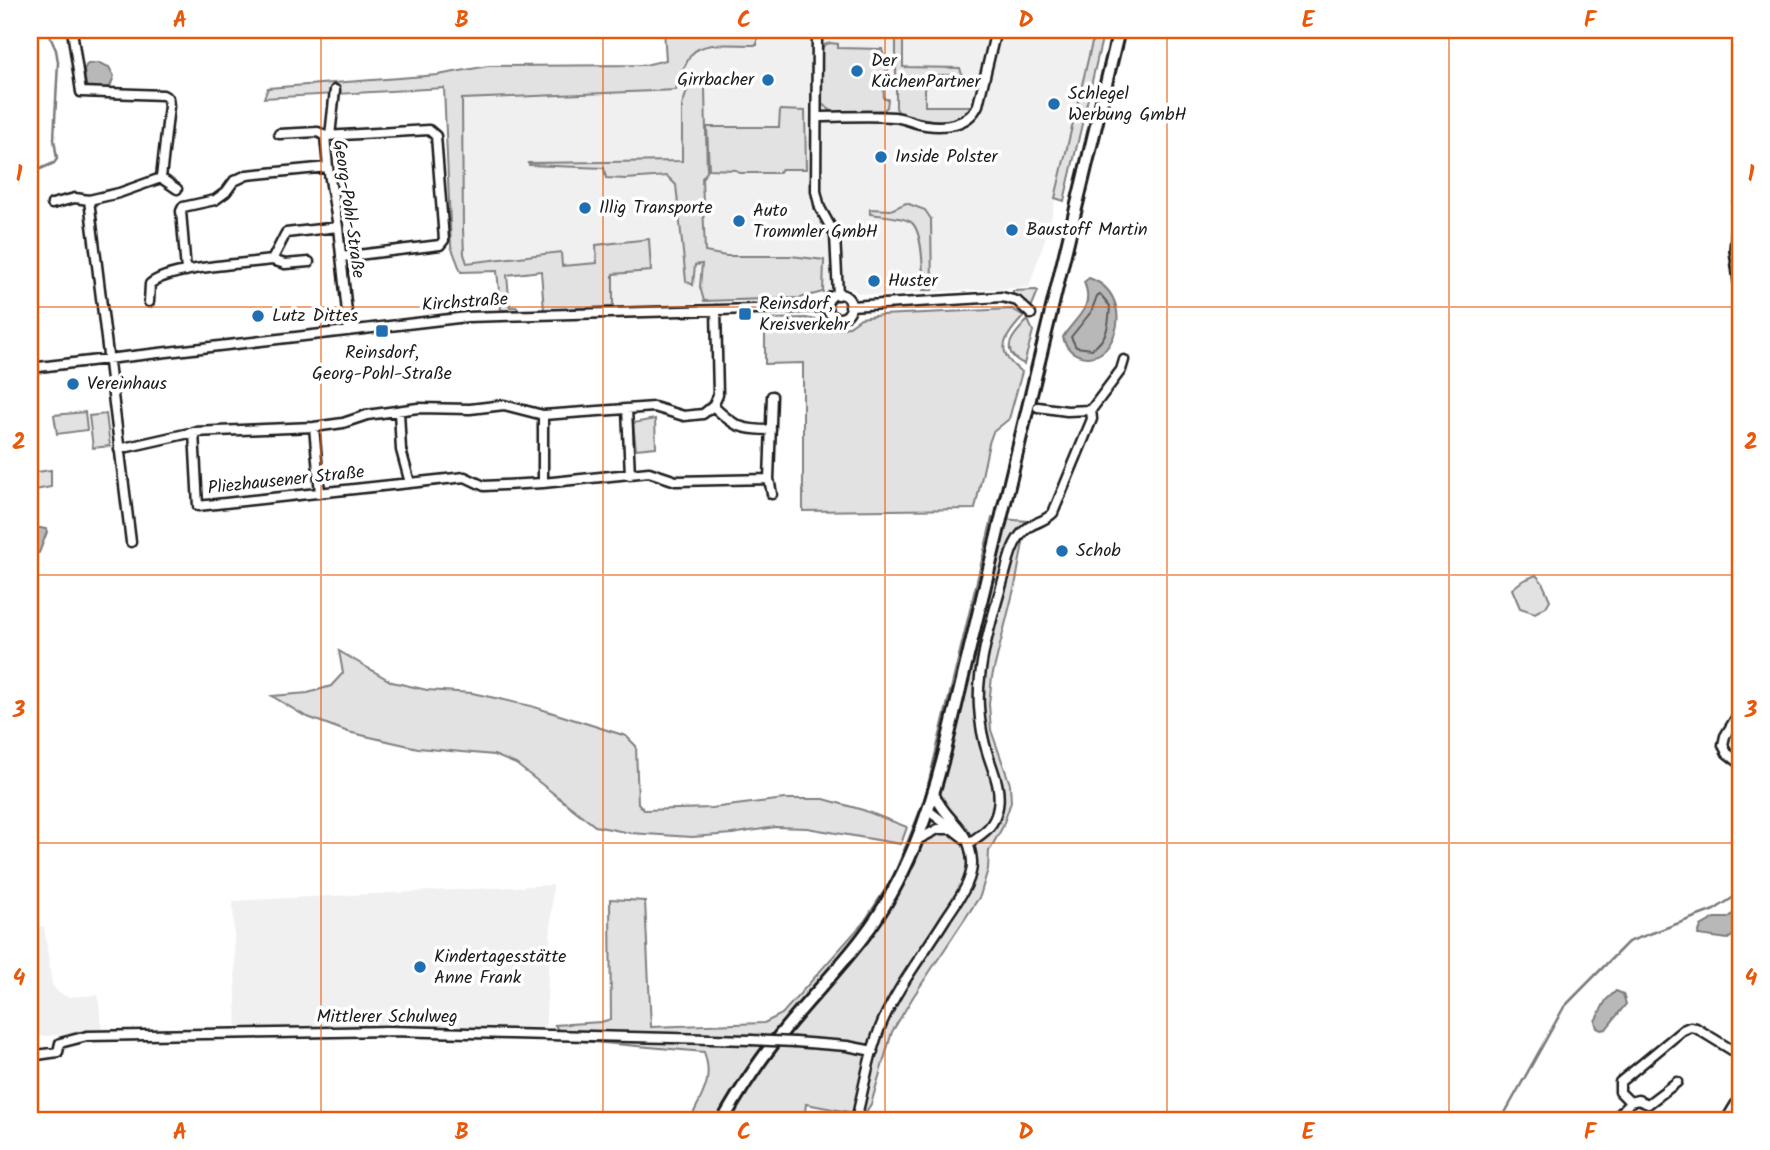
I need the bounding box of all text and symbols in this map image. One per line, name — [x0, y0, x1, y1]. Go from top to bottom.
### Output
text: A — [173, 3, 187, 39]
text: B — [455, 3, 469, 39]
text: C — [737, 3, 751, 39]
text: D — [1018, 3, 1034, 39]
text: E — [1302, 3, 1316, 39]
text: F — [1584, 3, 1598, 39]
place label: Der KüchenPartner — [871, 47, 981, 97]
marker: Der KüchenPartner — [849, 63, 865, 79]
place label: Girrbacher — [677, 66, 755, 95]
marker: Girrbacher — [760, 72, 776, 88]
place label: Schlegel Werbung GmbH — [1068, 80, 1186, 130]
marker: Schlegel Werbung GmbH — [1046, 96, 1062, 112]
street label: Georg-Pohl-Straße — [324, 138, 372, 280]
place label: Inside Polster — [895, 143, 998, 172]
marker: Inside Polster — [873, 149, 889, 165]
text: 1 — [16, 157, 23, 193]
text: 1 — [1748, 157, 1755, 193]
place label: Illig Transporte — [599, 194, 713, 223]
place label: Auto Trommler GmbH — [753, 197, 878, 247]
marker: Illig Transporte — [577, 200, 593, 216]
marker: Auto Trommler GmbH — [731, 213, 747, 229]
place label: Baustoff Martin — [1026, 216, 1148, 245]
marker: Baustoff Martin — [1004, 222, 1020, 238]
place label: Huster — [888, 267, 938, 296]
marker: Huster — [866, 273, 882, 289]
street label: Kirchstraße — [421, 286, 509, 320]
place label: Reinsdorf, Kreisverkehr — [759, 290, 850, 340]
place label: Lutz Dittes — [272, 302, 359, 331]
marker: Reinsdorf, Kreisverkehr — [737, 306, 753, 322]
marker: Lutz Dittes — [250, 308, 266, 324]
marker: Reinsdorf, Georg-Pohl-Straße — [374, 323, 390, 339]
place label: Reinsdorf, Georg-Pohl-Straße — [312, 339, 452, 389]
place label: Vereinhaus — [87, 370, 167, 399]
marker: Vereinhaus — [65, 376, 81, 392]
text: 2 — [12, 425, 26, 461]
text: 2 — [1744, 425, 1758, 461]
street label: Pliezhausener Straße — [206, 458, 366, 504]
place label: Schob — [1076, 537, 1121, 566]
marker: Schob — [1054, 543, 1070, 559]
text: 3 — [12, 693, 26, 729]
text: 3 — [1744, 693, 1758, 729]
place label: Kindertagesstätte Anne Frank — [434, 943, 566, 993]
marker: Kindertagesstätte Anne Frank — [412, 959, 428, 975]
text: 4 — [13, 961, 26, 997]
text: 4 — [1745, 961, 1758, 997]
street label: Mittlerer Schulweg — [316, 1003, 458, 1032]
text: A — [173, 1115, 187, 1150]
text: B — [455, 1115, 469, 1150]
text: C — [737, 1115, 751, 1150]
text: D — [1018, 1115, 1034, 1150]
text: E — [1302, 1115, 1316, 1150]
text: F — [1584, 1115, 1598, 1150]

